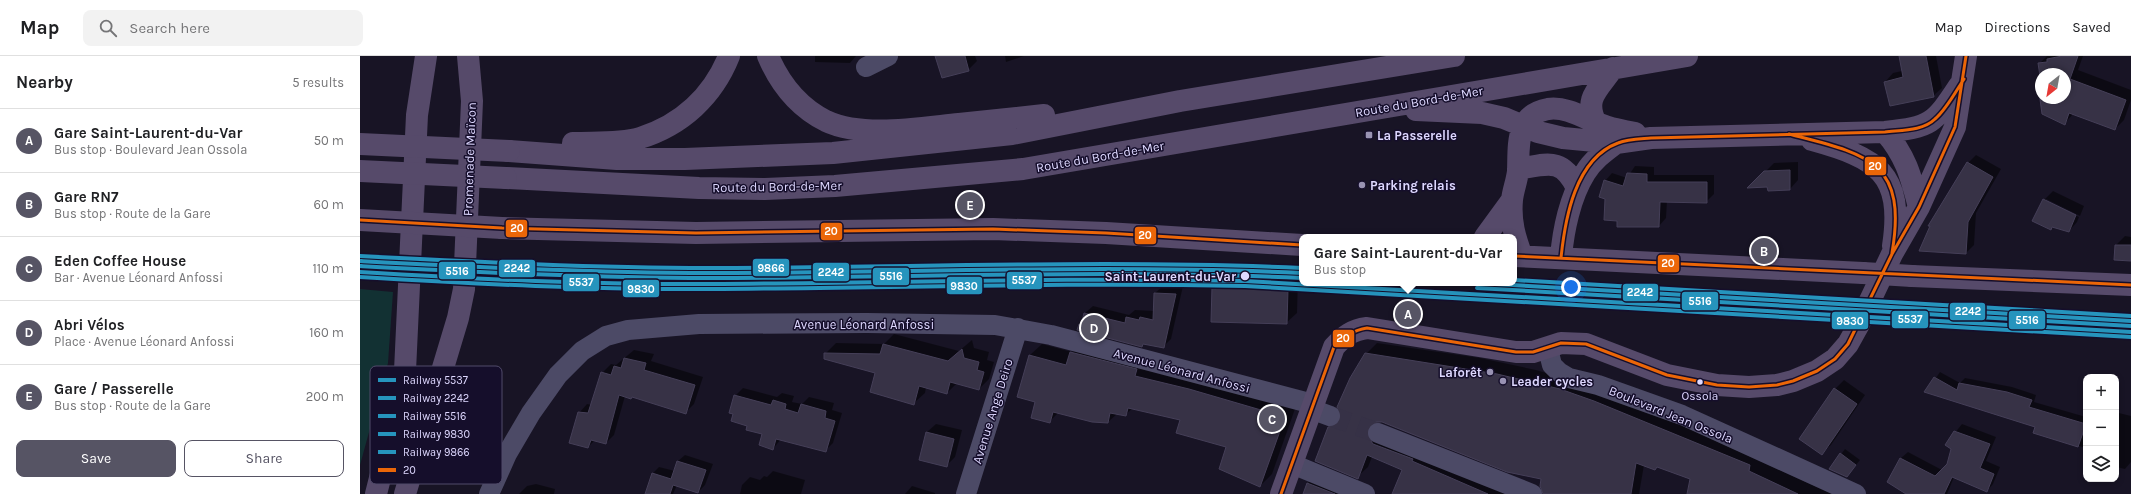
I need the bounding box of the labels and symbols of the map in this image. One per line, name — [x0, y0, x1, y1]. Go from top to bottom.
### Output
north arrow — [2035, 68, 2071, 104]
street label: Route du Bord-de-Mer — [1354, 83, 1485, 120]
street label: Promenade Maïcon — [460, 102, 479, 216]
place label: La Passerelle — [1377, 128, 1457, 143]
marker: La Passerelle — [1364, 130, 1374, 140]
street label: Route du Bord-de-Mer — [1035, 138, 1166, 175]
line badge: 20 — [1864, 156, 1887, 176]
text: 20 — [1868, 160, 1882, 173]
street label: Route du Bord-de-Mer — [712, 178, 842, 195]
place label: Parking relais — [1370, 178, 1456, 193]
marker: Parking relais — [1357, 180, 1367, 190]
pin: E — [957, 190, 983, 220]
line badge: 20 — [505, 219, 528, 238]
text: 20 — [510, 222, 524, 235]
line badge: 20 — [820, 222, 843, 241]
text: 20 — [824, 225, 838, 238]
line badge: 20 — [1134, 226, 1157, 245]
text: 20 — [1138, 229, 1152, 242]
pin: B — [1751, 236, 1777, 266]
line badge: 20 — [1657, 254, 1680, 273]
text: 20 — [1661, 257, 1675, 270]
line badge: 9866 — [752, 258, 790, 277]
line badge: 2242 — [498, 259, 536, 278]
line badge: 5516 — [438, 261, 476, 280]
text: 2242 — [504, 262, 531, 275]
text: 9866 — [757, 262, 785, 275]
line badge: 2242 — [812, 262, 850, 282]
text: 5516 — [445, 265, 469, 278]
text: 2242 — [818, 266, 845, 279]
line badge: 5516 — [872, 267, 910, 286]
place label: Saint-Laurent-du-Var — [1104, 269, 1237, 284]
text: 5516 — [879, 270, 903, 283]
marker: Saint-Laurent-du-Var — [1239, 270, 1251, 282]
line badge: 5537 — [1006, 271, 1043, 290]
line badge: 5537 — [562, 273, 600, 292]
text: 5537 — [1011, 274, 1037, 287]
text: 5537 — [568, 276, 594, 289]
line badge: 9830 — [946, 276, 983, 295]
your location — [1561, 277, 1581, 297]
line badge: 9830 — [622, 279, 660, 298]
text: 9830 — [950, 280, 978, 293]
text: 9830 — [627, 283, 655, 296]
line badge: 2242 — [1622, 283, 1659, 302]
text: 2242 — [1627, 286, 1654, 299]
line badge: 5516 — [1681, 291, 1719, 311]
text: 5516 — [1688, 295, 1712, 308]
pin: A — [1395, 299, 1421, 329]
line badge: 2242 — [1949, 302, 1986, 321]
text: 2242 — [1955, 305, 1982, 318]
line badge: 5537 — [1891, 310, 1929, 329]
line badge: 5516 — [2008, 310, 2046, 330]
line badge: 9830 — [1831, 311, 1869, 330]
pin: D — [1081, 313, 1107, 343]
text: 5537 — [1897, 313, 1923, 326]
text: 5516 — [2015, 314, 2039, 327]
text: 9830 — [1836, 315, 1864, 328]
street label: Avenue Léonard Anfossi — [794, 317, 934, 332]
line badge: 20 — [1332, 329, 1355, 348]
text: 20 — [1336, 332, 1350, 345]
street label: Avenue Léonard Anfossi — [1112, 345, 1252, 396]
street label: Avenue Ange Deiro — [969, 357, 1016, 466]
place label: Laforêt — [1439, 365, 1482, 380]
legend — [370, 366, 502, 484]
marker: Laforêt — [1485, 367, 1495, 377]
text: Railway 5537 — [403, 374, 468, 387]
place label: Leader cycles — [1511, 374, 1593, 389]
marker: Leader cycles — [1498, 376, 1508, 386]
marker: Ossola — [1695, 377, 1705, 387]
street label: Boulevard Jean Ossola — [1607, 383, 1735, 446]
place label: Ossola — [1682, 389, 1718, 403]
text: Railway 2242 — [403, 392, 469, 405]
pin: C — [1259, 404, 1285, 434]
text: Railway 5516 — [403, 410, 466, 423]
text: Railway 9830 — [403, 428, 470, 441]
text: Railway 9866 — [403, 446, 470, 459]
text: 20 — [403, 464, 416, 477]

